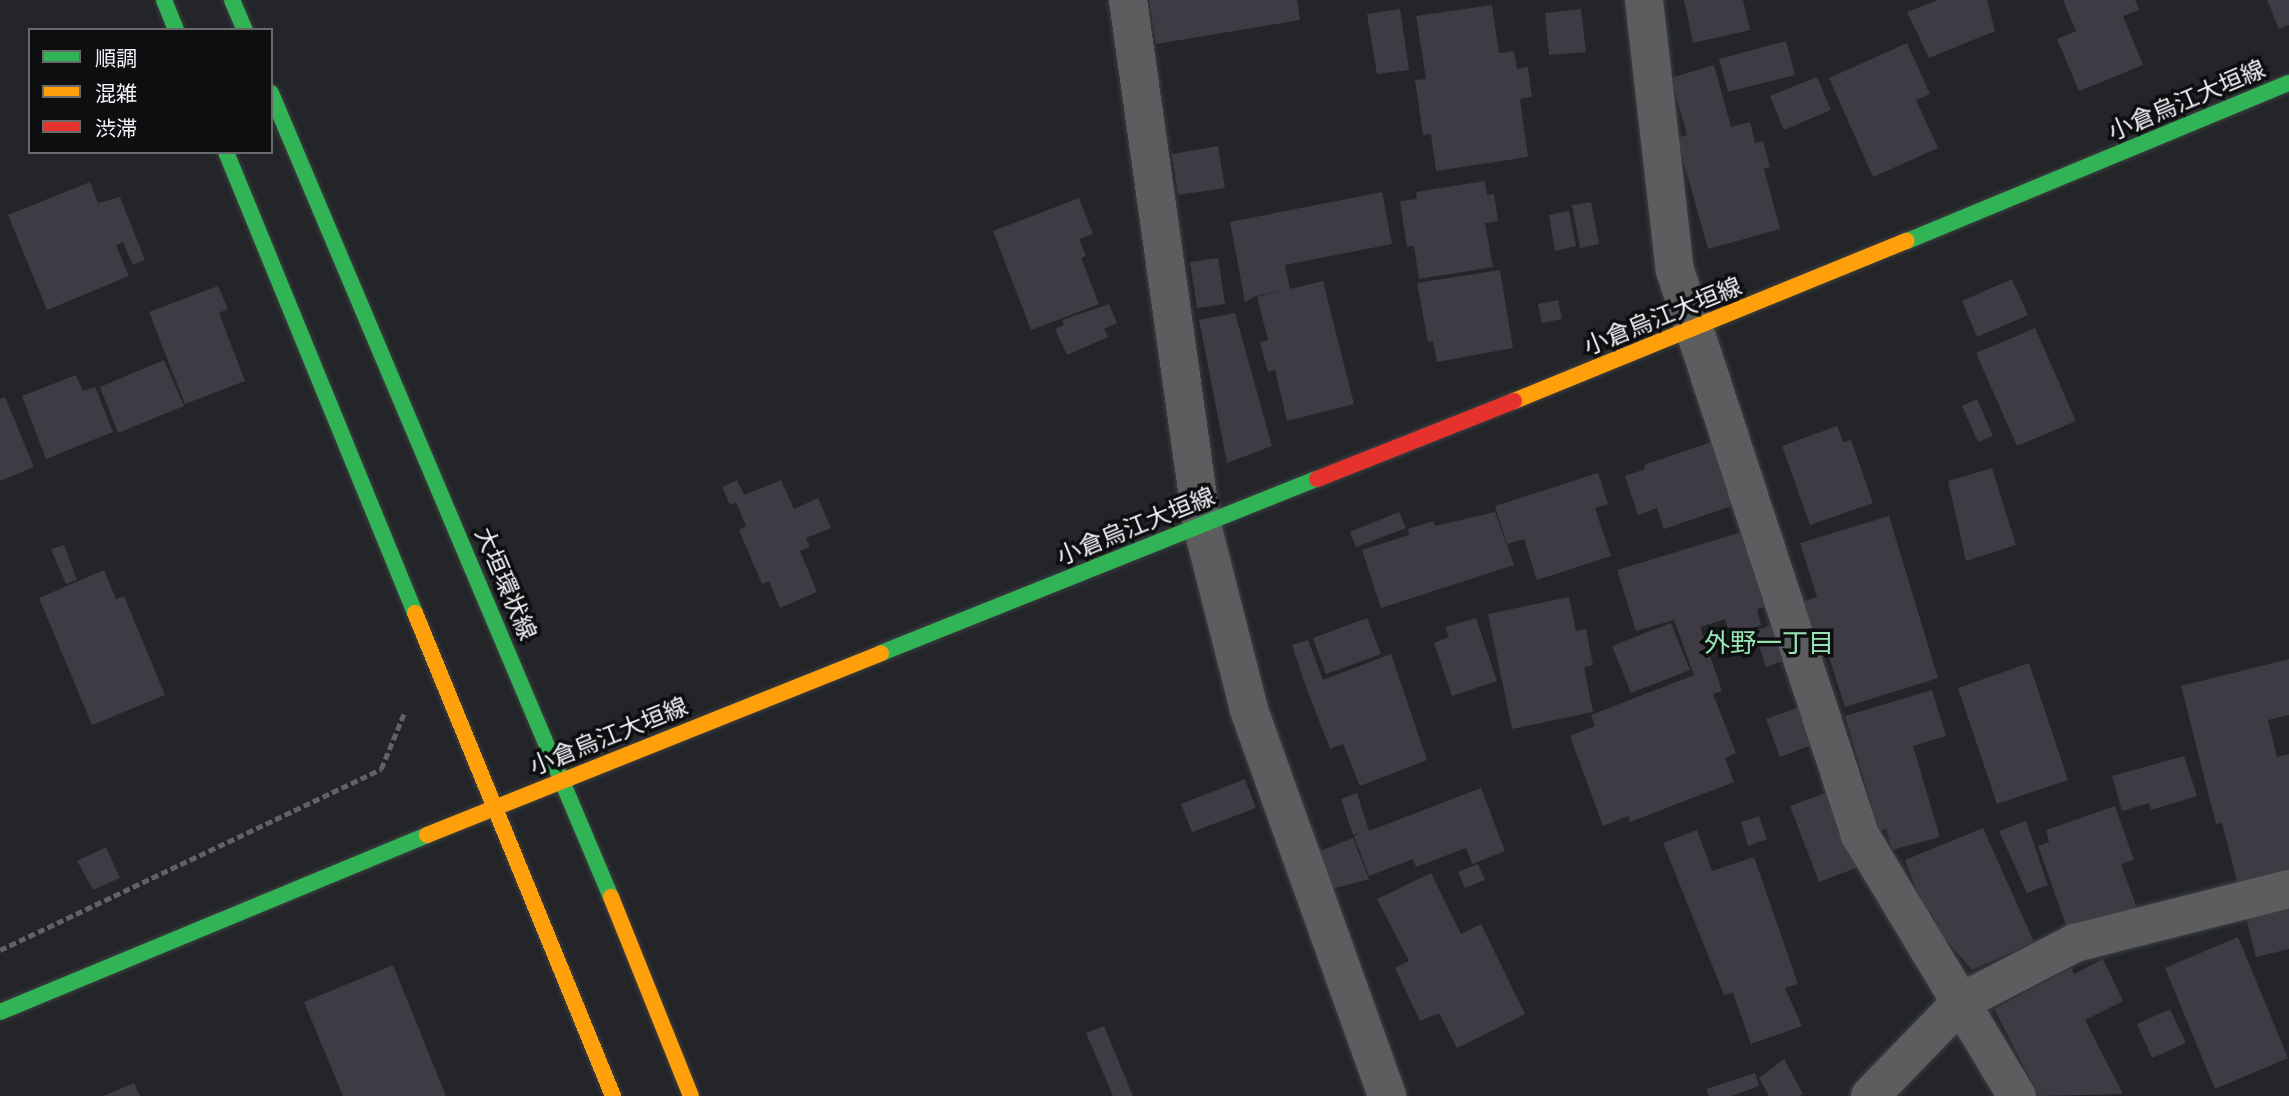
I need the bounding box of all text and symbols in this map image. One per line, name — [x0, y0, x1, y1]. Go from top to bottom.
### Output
legend — [28, 28, 273, 154]
text: 順調 — [95, 47, 137, 71]
street label: 小倉烏江大垣線 — [2104, 55, 2270, 147]
text: 混雑 — [95, 82, 137, 106]
text: 渋滞 — [95, 117, 137, 141]
street label: 小倉烏江大垣線 — [1580, 272, 1746, 362]
street label: 小倉烏江大垣線 — [1053, 482, 1219, 572]
street label: 大垣環状線 — [468, 523, 542, 645]
district label: 外野一丁目 — [1704, 628, 1834, 660]
street label: 小倉烏江大垣線 — [526, 692, 692, 782]

